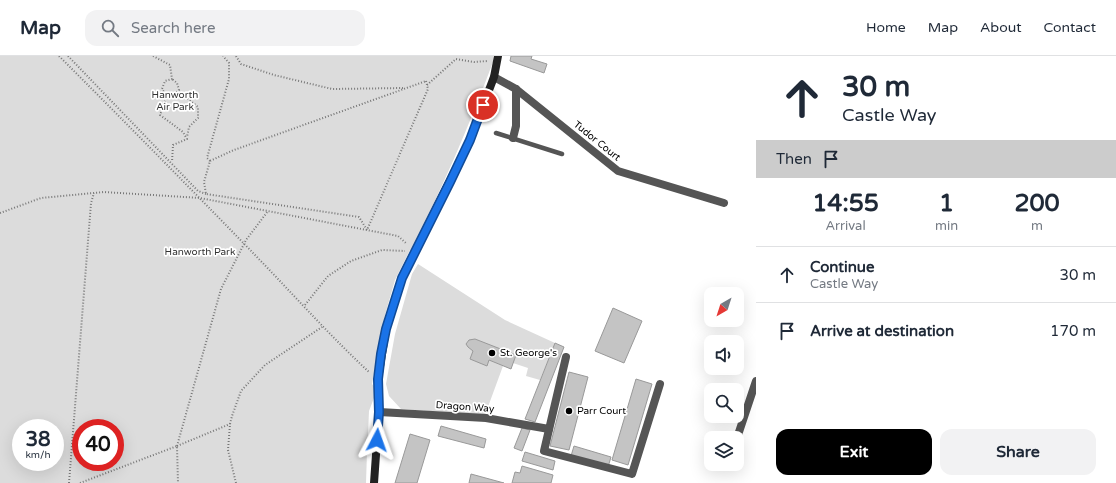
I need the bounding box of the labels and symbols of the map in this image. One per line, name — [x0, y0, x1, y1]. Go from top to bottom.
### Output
pin — [466, 88, 500, 122]
park label: Hanworth Air Park — [152, 89, 198, 113]
street label: Tudor Court — [571, 118, 623, 164]
park label: Hanworth Park — [165, 246, 236, 258]
north arrow — [704, 287, 744, 327]
place label: St. George's — [500, 347, 557, 359]
marker: St. George's — [487, 348, 497, 358]
street label: Dragon Way — [435, 399, 495, 415]
place label: Parr Court — [577, 405, 626, 417]
marker: Parr Court — [564, 406, 574, 416]
speed limit sign: 40 — [72, 419, 124, 471]
position arrow — [356, 419, 398, 461]

